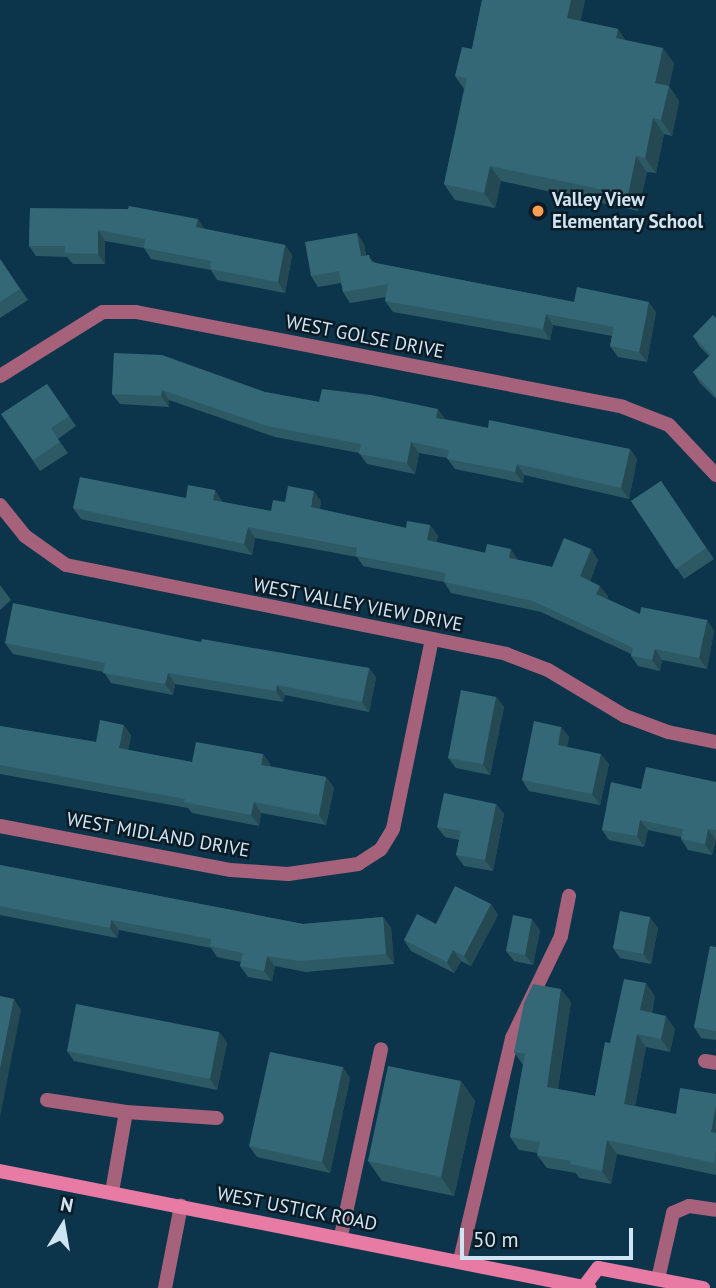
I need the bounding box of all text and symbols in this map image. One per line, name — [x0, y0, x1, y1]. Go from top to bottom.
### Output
place label: Valley View Elementary School — [552, 189, 704, 233]
marker: Valley View Elementary School — [530, 203, 546, 219]
street label: WEST GOLSE DRIVE — [283, 310, 447, 364]
street label: WEST VALLEY VIEW DRIVE — [250, 573, 466, 637]
street label: WEST MIDLAND DRIVE — [64, 808, 252, 862]
street label: WEST USTICK ROAD — [214, 1182, 380, 1236]
north arrow — [28, 1190, 98, 1260]
text: N — [59, 1191, 75, 1217]
scale bar — [464, 1214, 637, 1258]
text: 50 m — [473, 1226, 519, 1253]

